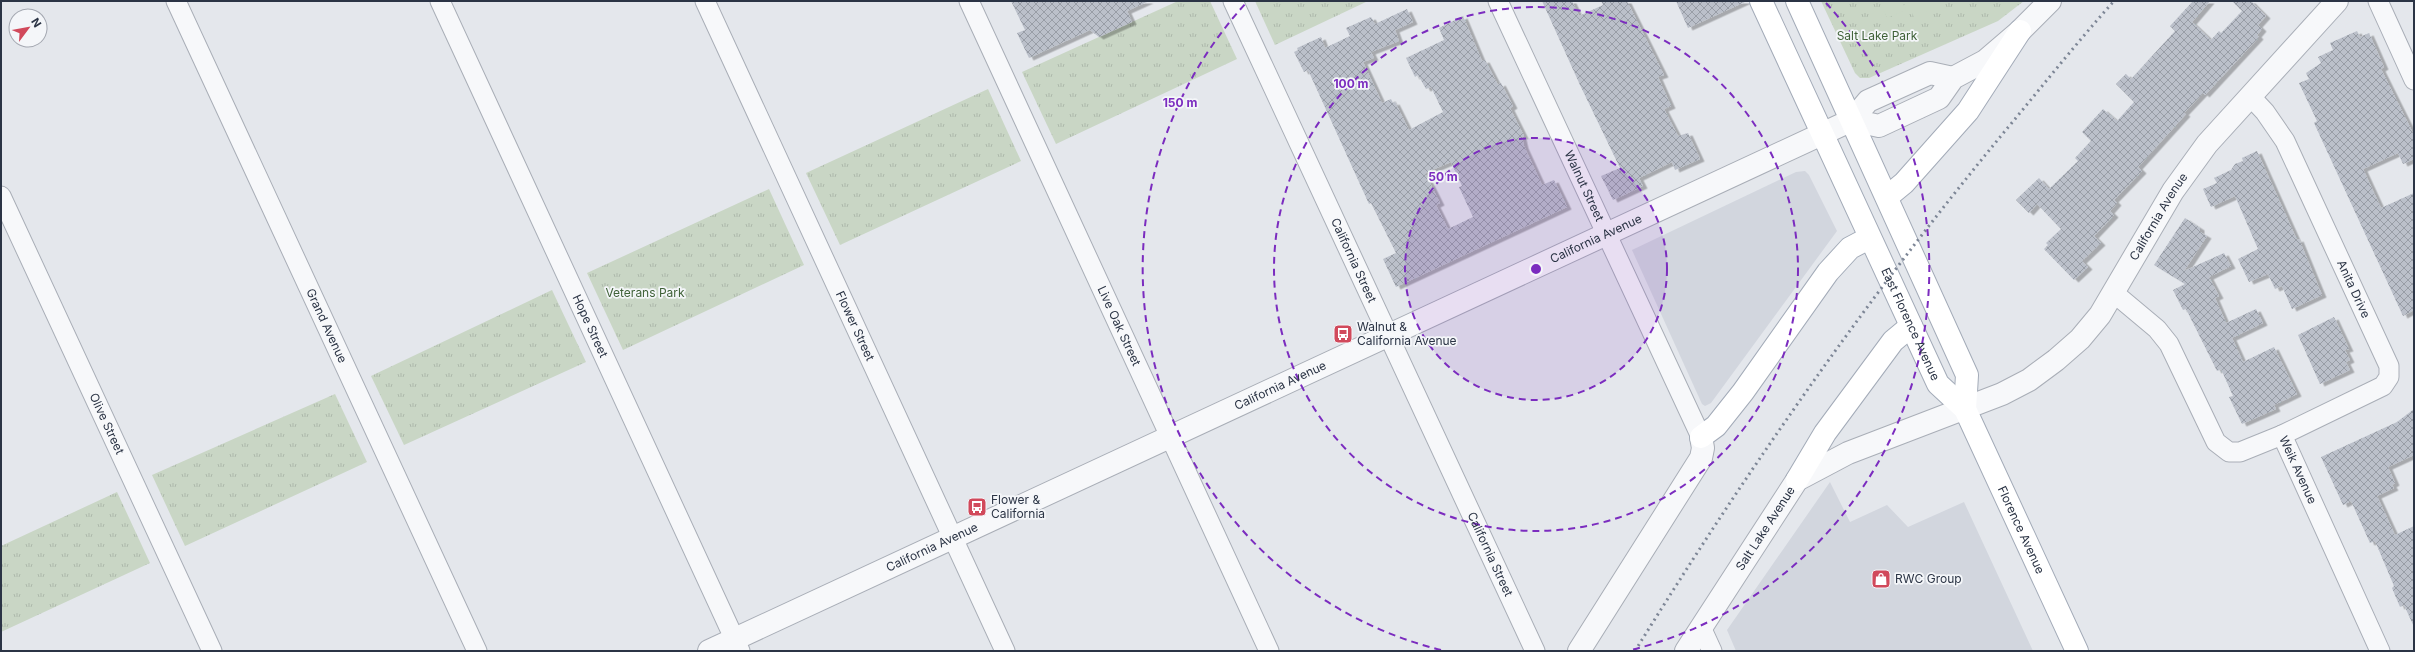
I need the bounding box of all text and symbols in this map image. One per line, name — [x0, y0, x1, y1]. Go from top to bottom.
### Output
north arrow — [8, 8, 48, 48]
text: N — [28, 15, 45, 30]
park label: Salt Lake Park — [1837, 28, 1918, 43]
text: 100 m — [1333, 76, 1369, 91]
text: 150 m — [1163, 95, 1197, 110]
street label: Walnut Street — [1562, 148, 1607, 224]
text: 50 m — [1428, 169, 1458, 184]
street label: California Avenue — [2126, 170, 2191, 263]
street label: California Avenue — [1547, 211, 1644, 266]
street label: California Street — [1328, 216, 1380, 305]
street label: Anita Drive — [2334, 258, 2374, 320]
centre of rings — [1529, 262, 1543, 276]
street label: East Florence Avenue — [1878, 265, 1943, 383]
street label: Live Oak Street — [1095, 283, 1144, 368]
park label: Veterans Park — [605, 285, 685, 300]
street label: Grand Avenue — [303, 286, 351, 365]
street label: Flower Street — [833, 288, 878, 363]
street label: Hope Street — [569, 292, 612, 360]
place label: Walnut & California Avenue — [1357, 319, 1457, 348]
bus stop icon: Walnut & California Avenue — [1332, 323, 1354, 345]
street label: California Avenue — [1232, 357, 1328, 413]
street label: Olive Street — [86, 390, 128, 457]
street label: Weik Avenue — [2276, 433, 2320, 506]
street label: Salt Lake Avenue — [1732, 483, 1798, 573]
street label: Florence Avenue — [1995, 483, 2048, 576]
place label: Flower & California — [991, 492, 1045, 521]
bus stop icon: Flower & California — [966, 496, 988, 518]
street label: California Street — [1464, 509, 1517, 599]
street label: California Avenue — [884, 519, 980, 575]
shop icon: RWC Group — [1870, 568, 1892, 590]
place label: RWC Group — [1895, 571, 1962, 586]

